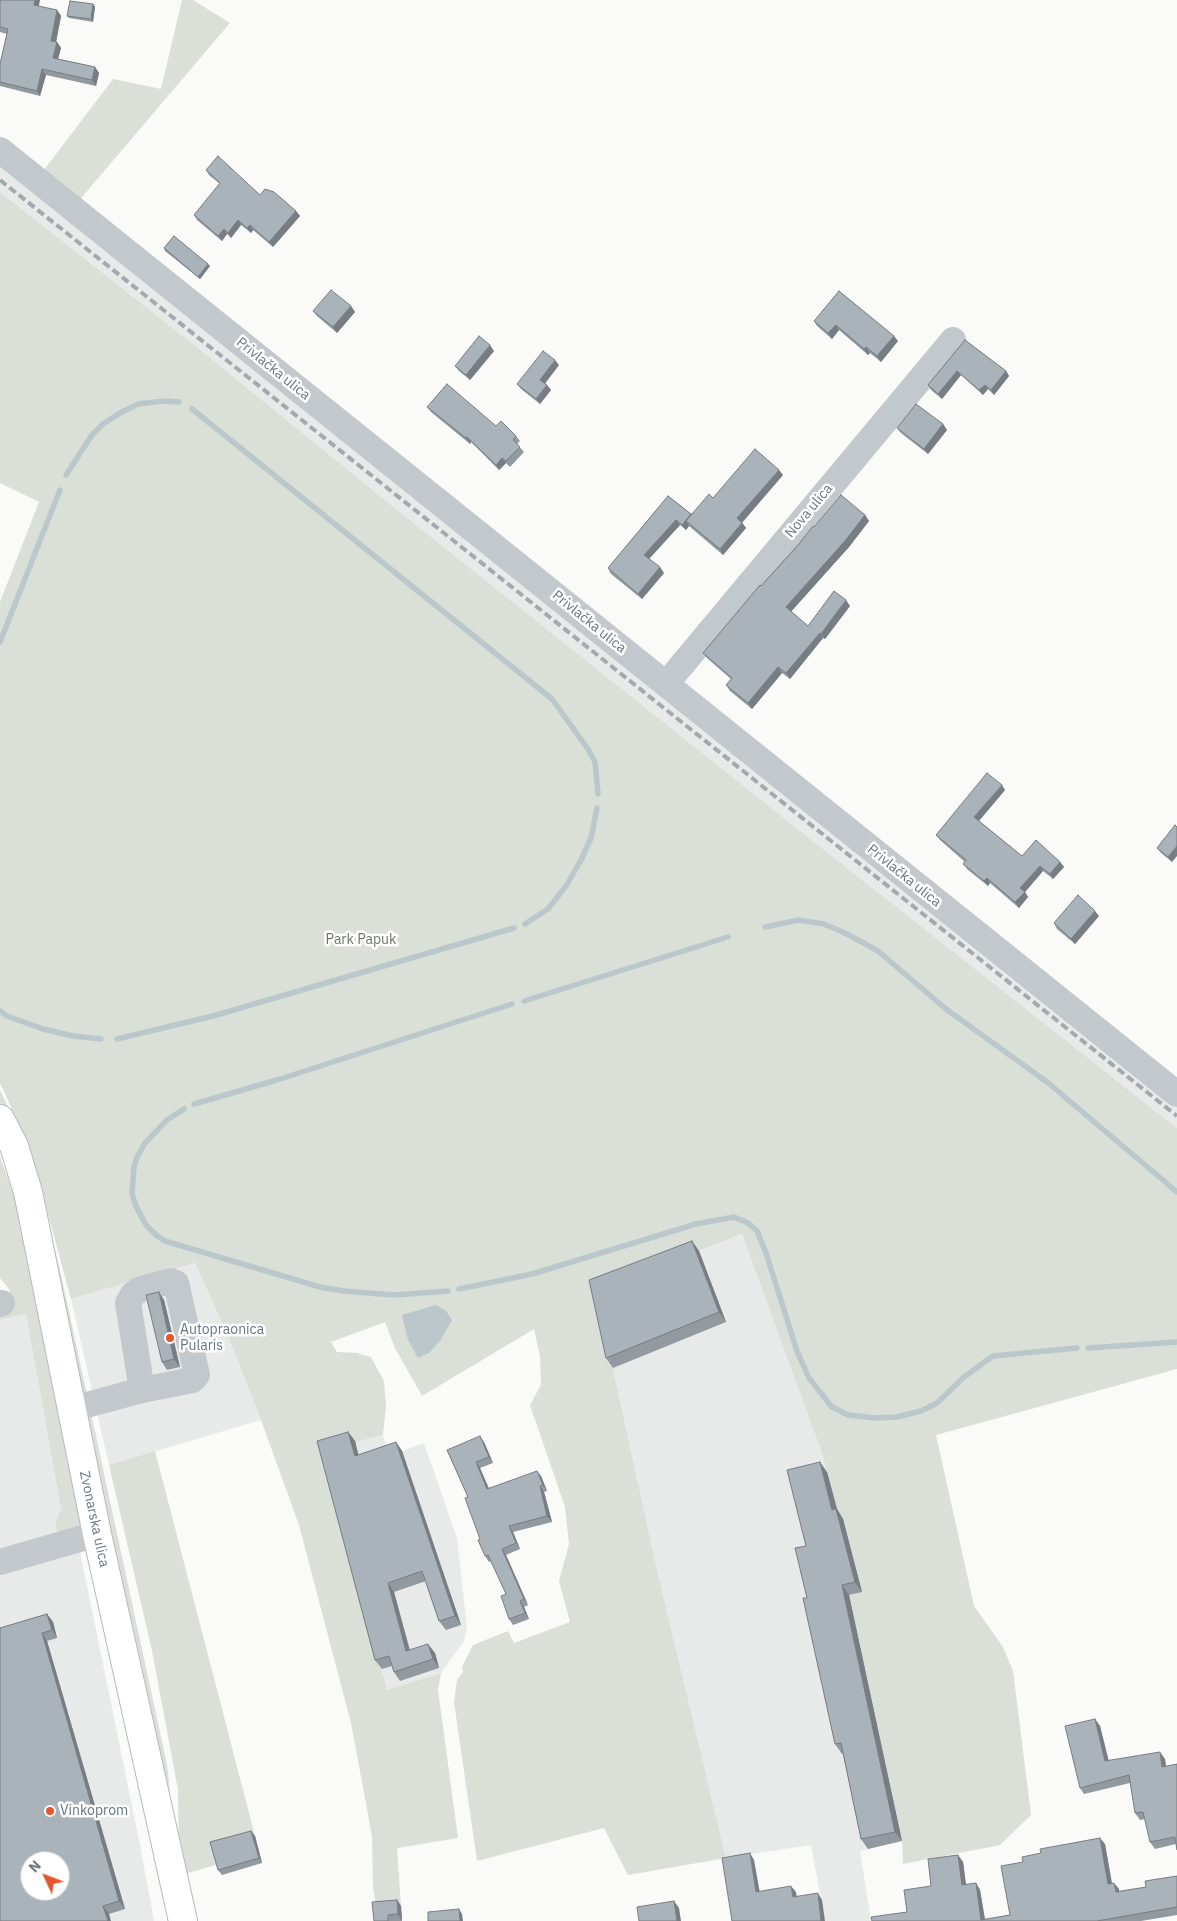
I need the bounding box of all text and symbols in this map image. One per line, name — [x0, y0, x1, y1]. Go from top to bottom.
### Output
street label: Privlačka ulica — [233, 334, 313, 404]
street label: Nova ulica — [782, 481, 836, 541]
street label: Privlačka ulica — [549, 587, 629, 657]
street label: Privlačka ulica — [864, 841, 944, 911]
park label: Park Papuk — [326, 932, 396, 948]
place label: Autopraonica Pularis — [180, 1322, 264, 1354]
marker: Autopraonica Pularis — [164, 1332, 176, 1344]
street label: Zvonarska ulica — [76, 1469, 112, 1569]
place label: Vinkoprom — [60, 1803, 128, 1819]
marker: Vinkoprom — [44, 1805, 56, 1817]
north arrow — [20, 1851, 70, 1901]
text: N — [25, 1857, 45, 1876]

